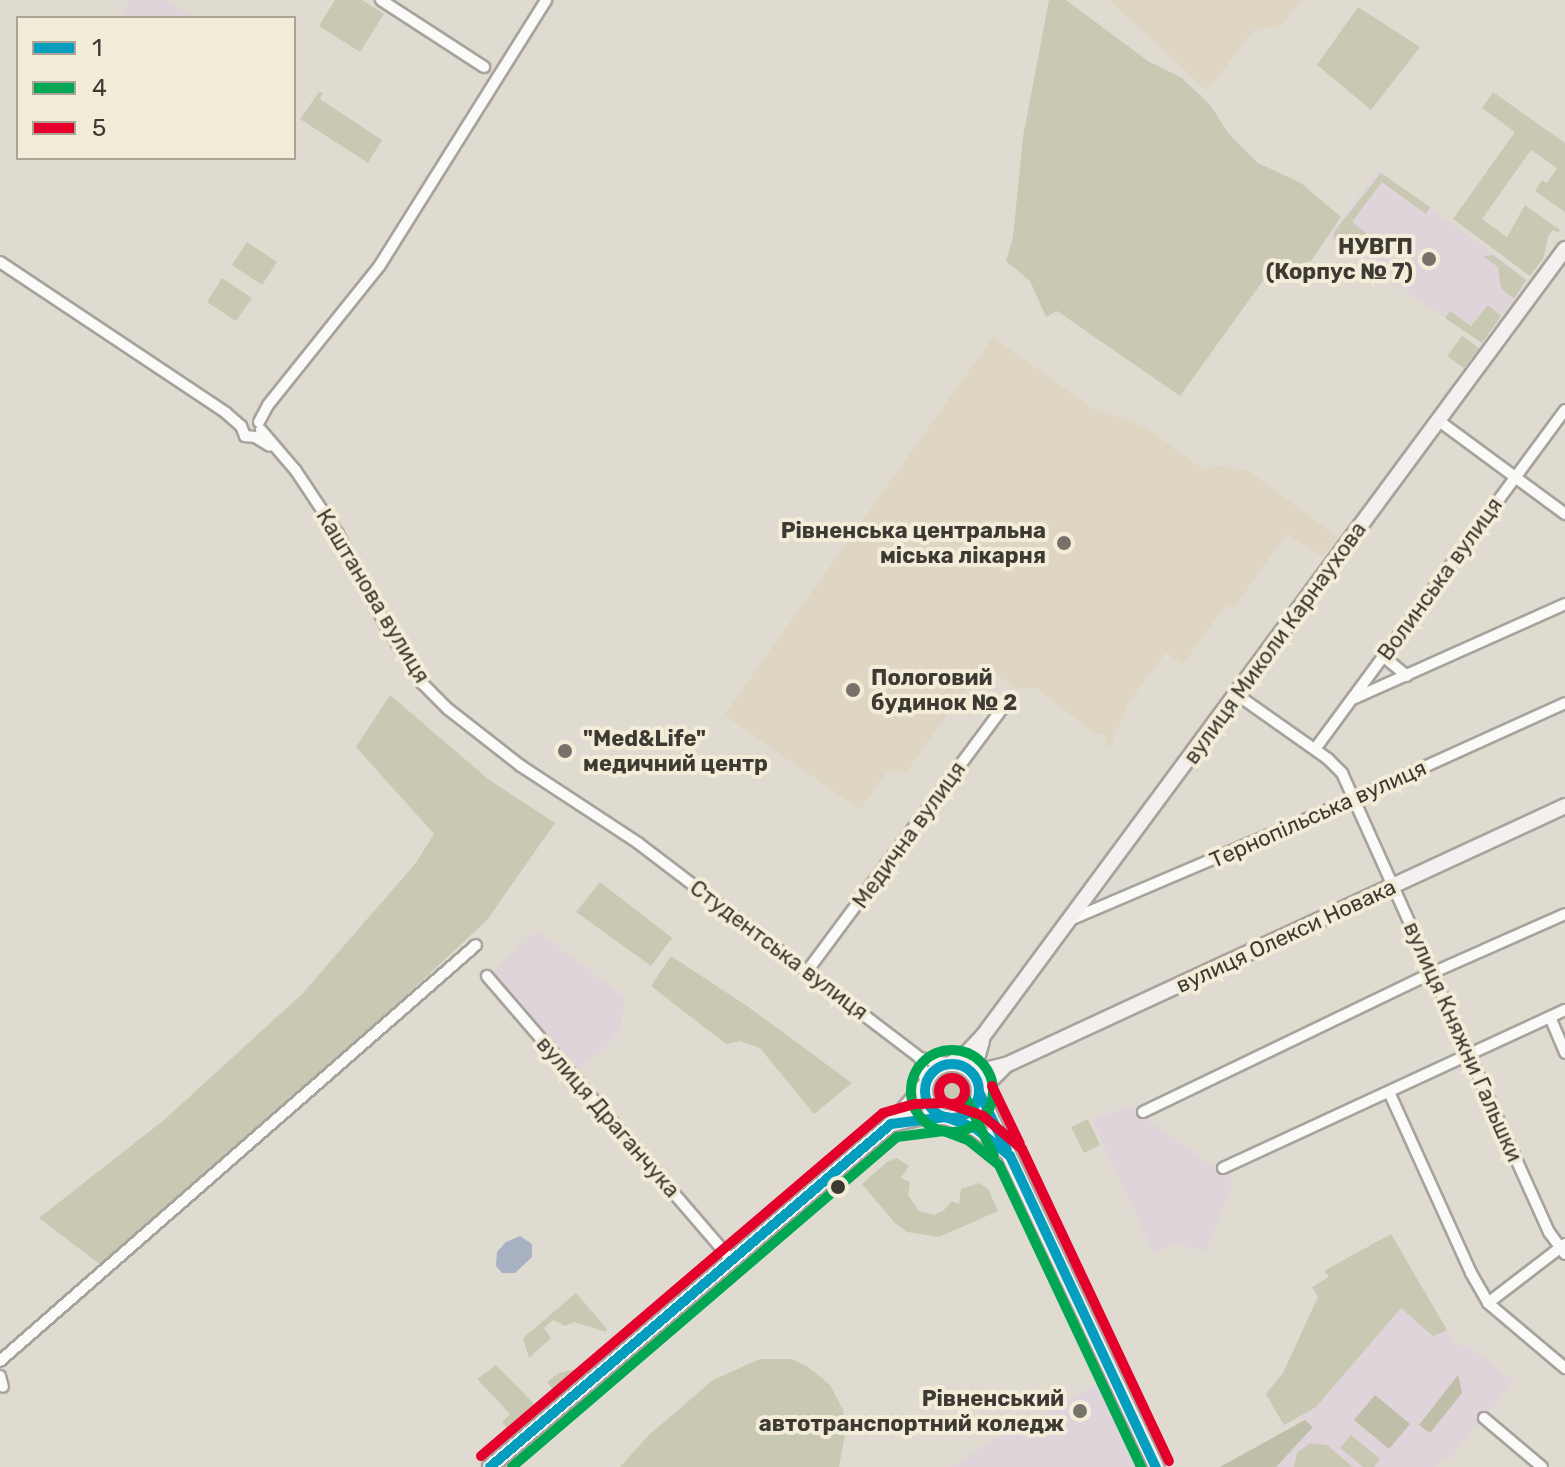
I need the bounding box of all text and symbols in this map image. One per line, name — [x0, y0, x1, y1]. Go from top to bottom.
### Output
legend — [16, 16, 296, 160]
text: 1 — [92, 34, 102, 62]
text: 4 — [92, 74, 107, 102]
text: 5 — [92, 114, 106, 142]
place label: НУВГП (Корпус № 7) — [1266, 233, 1413, 284]
marker: НУВГП (Корпус № 7) — [1420, 250, 1438, 268]
street label: Волинська вулиця — [1372, 493, 1508, 665]
street label: Каштанова вулиця — [311, 504, 435, 688]
place label: Рівненська центральна міська лікарня — [781, 517, 1046, 568]
street label: вулиця Миколи Карнаухова — [1178, 517, 1372, 769]
marker: Рівненська центральна міська лікарня — [1053, 532, 1075, 554]
place label: Пологовий будинок № 2 — [871, 664, 1017, 716]
marker: Пологовий будинок № 2 — [842, 679, 864, 701]
place label: "Med&Life" медичний центр — [583, 725, 768, 776]
marker: "Med&Life" медичний центр — [554, 740, 576, 762]
street label: Тернопільська вулиця — [1206, 754, 1430, 874]
street label: Медична вулиця — [847, 757, 971, 913]
street label: вулиця Олекси Новака — [1172, 873, 1400, 999]
street label: Студентська вулиця — [685, 874, 873, 1026]
street label: вулиця Княжни Гальшки — [1398, 918, 1528, 1166]
street label: вулиця Драганчука — [531, 1031, 685, 1203]
unlabelled marker — [830, 1179, 846, 1195]
place label: Рівненський автотранспортний коледж — [759, 1385, 1064, 1436]
marker: Рівненський автотранспортний коледж — [1071, 1402, 1089, 1420]

